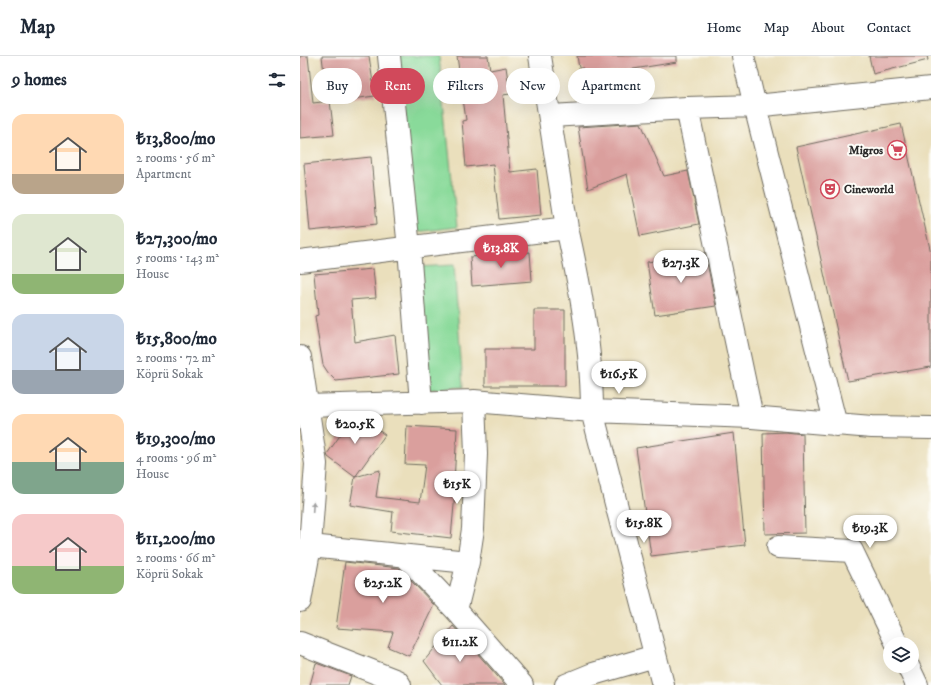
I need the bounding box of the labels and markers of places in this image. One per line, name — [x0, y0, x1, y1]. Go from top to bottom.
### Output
supermarket icon: Migros — [886, 139, 908, 161]
place label: Migros — [849, 143, 883, 158]
theatre icon: Cineworld — [819, 178, 841, 200]
place label: Cineworld — [844, 182, 895, 197]
pin: ₺13.8K — [468, 235, 534, 269]
pin: ₺27.3K — [648, 250, 714, 284]
pin: ₺16.5K — [586, 361, 652, 395]
pin: ₺20.5K — [322, 411, 388, 445]
pin: ₺15K — [433, 471, 481, 505]
pin: ₺15.8K — [611, 510, 677, 544]
pin: ₺19.3K — [837, 515, 903, 549]
pin: ₺25.2K — [350, 570, 416, 604]
pin: ₺11.2K — [427, 629, 493, 663]

